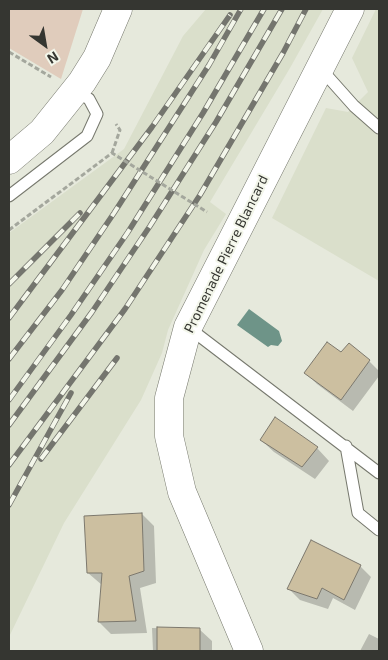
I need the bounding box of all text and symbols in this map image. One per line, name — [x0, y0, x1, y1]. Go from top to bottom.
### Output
north arrow — [20, 20, 70, 70]
text: N — [44, 48, 62, 68]
street label: Promenade Pierre Blancard — [180, 172, 272, 336]

